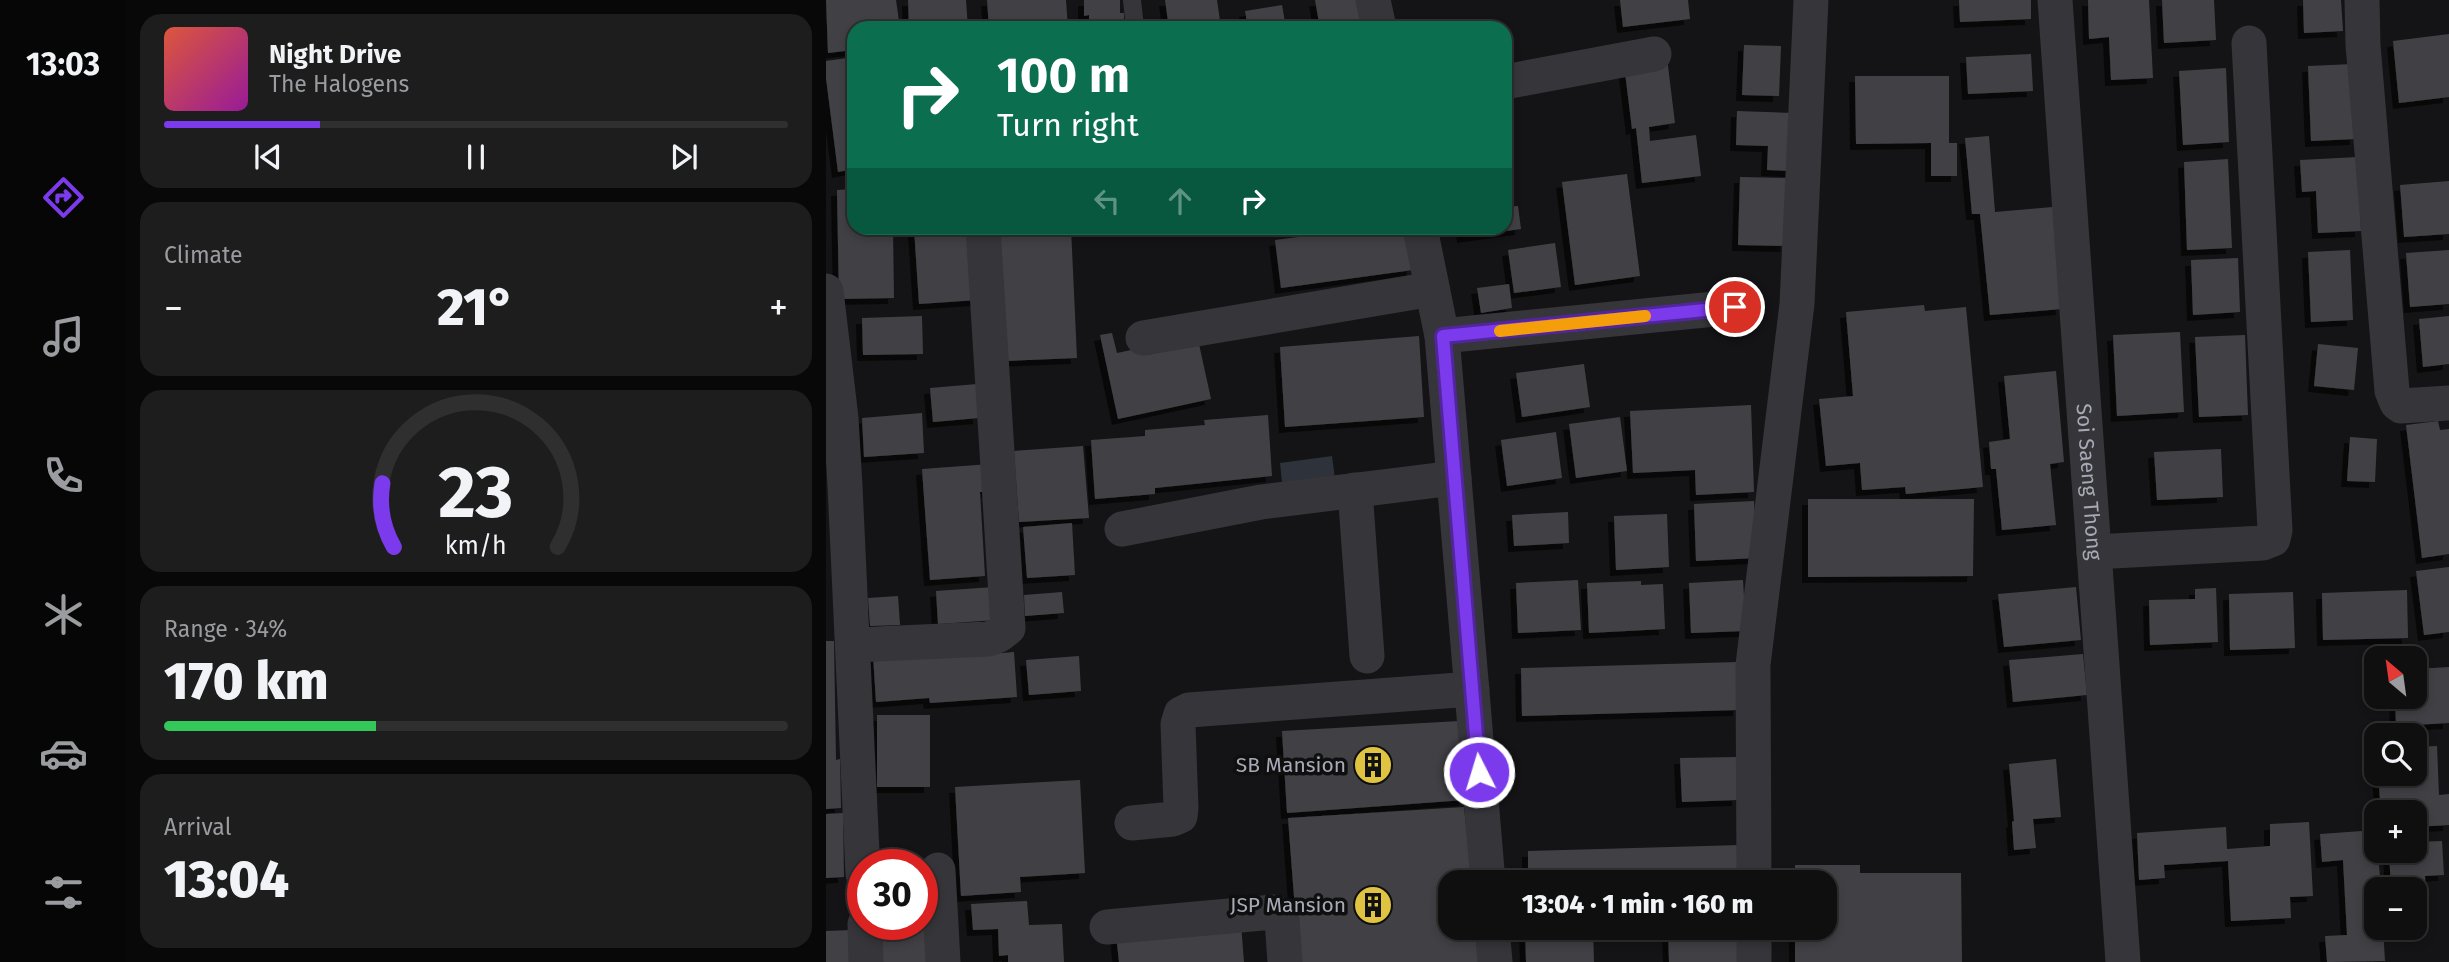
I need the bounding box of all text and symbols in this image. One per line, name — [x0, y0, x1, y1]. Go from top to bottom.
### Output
text: Night Drive — [269, 39, 401, 70]
text: 13:03 — [26, 45, 100, 83]
text: 100 m — [997, 46, 1130, 105]
icon: right — [882, 49, 973, 140]
text: The Halogens — [269, 70, 409, 98]
text: Turn right — [997, 106, 1139, 144]
icon: previous — [249, 138, 287, 176]
icon: pause — [457, 138, 495, 176]
icon: next — [665, 138, 703, 176]
icon: directions — [39, 173, 88, 222]
icon: left — [1088, 182, 1126, 220]
icon: ahead — [1161, 182, 1199, 220]
icon: right — [1234, 182, 1272, 220]
text: Climate — [164, 241, 243, 269]
text: 21° — [437, 276, 515, 339]
pin — [1705, 277, 1765, 337]
text: − — [164, 285, 183, 331]
text: + — [769, 285, 788, 331]
icon: arrive — [1716, 288, 1754, 326]
icon: music — [39, 312, 88, 361]
street label: Soi Saeng Thong — [2071, 403, 2108, 561]
text: 23 — [438, 449, 514, 536]
icon: phone — [39, 451, 88, 500]
text: km/h — [445, 531, 507, 561]
icon: climate — [39, 590, 88, 639]
text: Range · 34% — [164, 615, 287, 643]
north arrow — [2364, 646, 2427, 709]
map controls — [2364, 646, 2427, 940]
text: 170 km — [164, 650, 329, 713]
button: search — [2364, 723, 2427, 786]
icon: car — [39, 729, 88, 778]
position arrow — [1442, 735, 1516, 809]
building icon: SB Mansion — [1352, 744, 1394, 786]
place label: SB Mansion — [1236, 752, 1346, 778]
button: + — [2364, 800, 2427, 863]
text: Arrival — [164, 813, 231, 841]
text: 13:04 — [164, 848, 289, 911]
speed limit sign: 30 — [847, 849, 938, 940]
icon: filters — [39, 868, 88, 917]
button: − — [2364, 877, 2427, 940]
building icon: JSP Mansion — [1352, 884, 1394, 926]
text: 13:04 · 1 min · 160 m — [1522, 889, 1753, 920]
place label: JSP Mansion — [1230, 892, 1346, 918]

